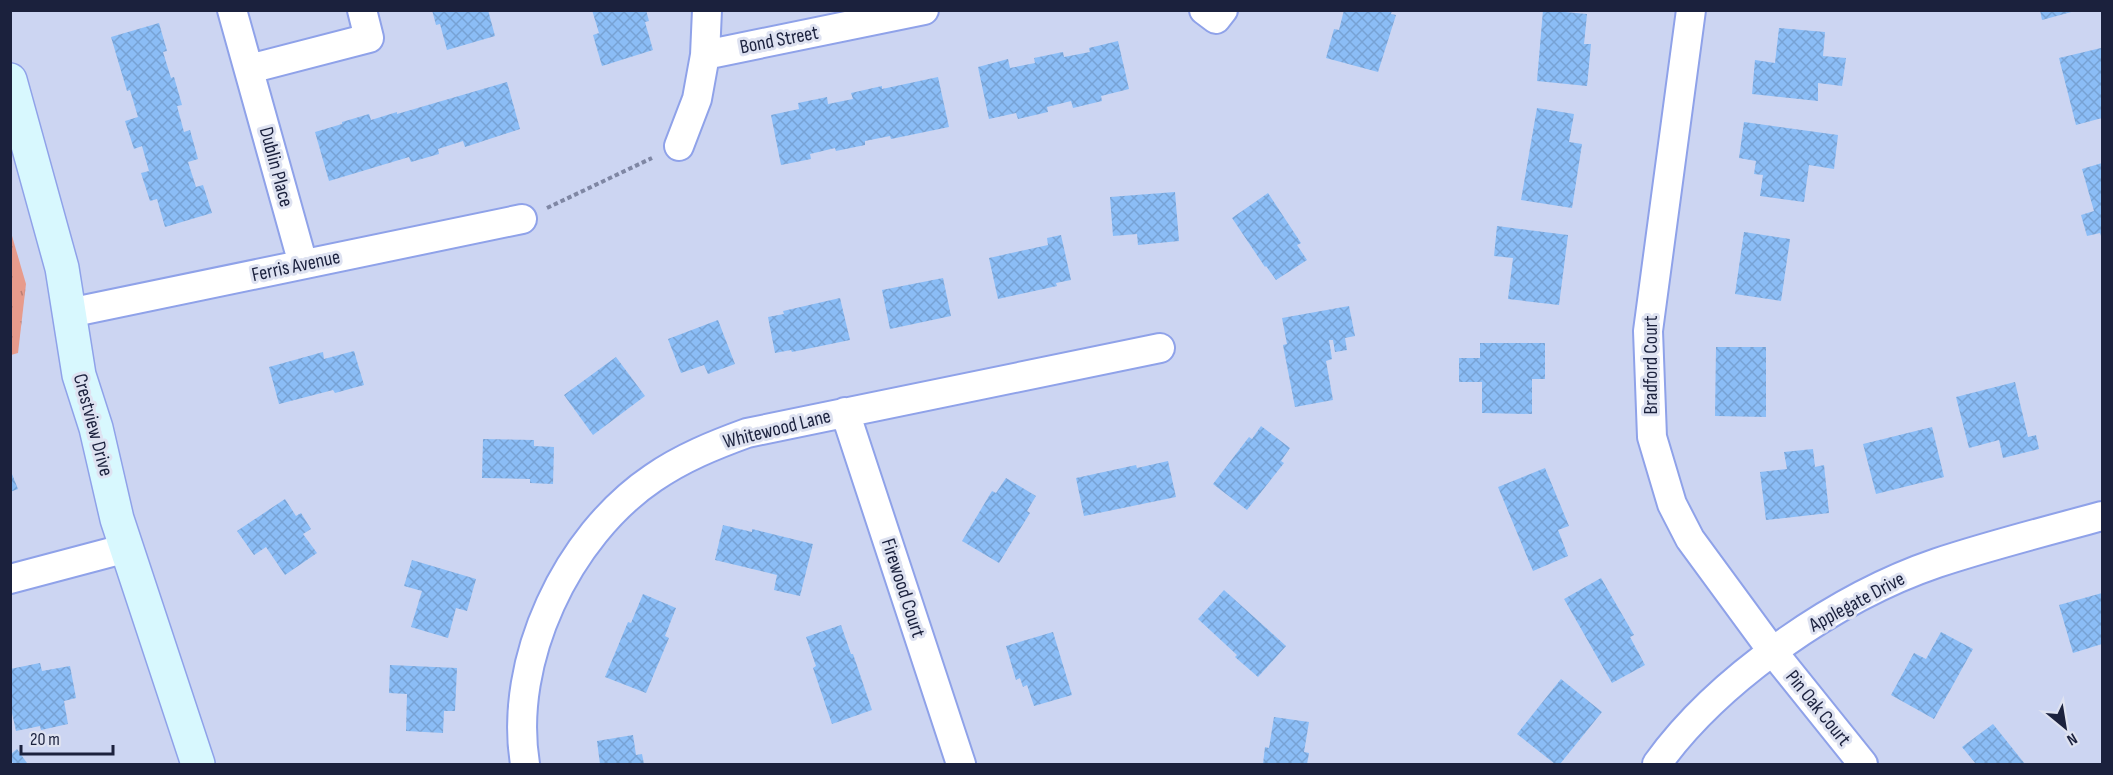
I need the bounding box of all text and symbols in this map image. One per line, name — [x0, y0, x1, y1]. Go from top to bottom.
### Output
street label: Bond Street — [738, 21, 820, 59]
street label: Dublin Place — [254, 124, 298, 210]
street label: Ferris Avenue — [250, 245, 342, 287]
street label: Bradford Court — [1639, 315, 1663, 415]
street label: Crestview Drive — [68, 371, 118, 479]
street label: Whitewood Lane — [721, 404, 833, 454]
street label: Firewood Court — [876, 536, 930, 640]
street label: Applegate Drive — [1804, 567, 1909, 638]
street label: Pin Oak Court — [1780, 665, 1856, 751]
north arrow — [2035, 697, 2095, 757]
scale bar — [21, 718, 112, 756]
text: N — [2063, 728, 2080, 749]
text: 20 m — [30, 729, 60, 750]

